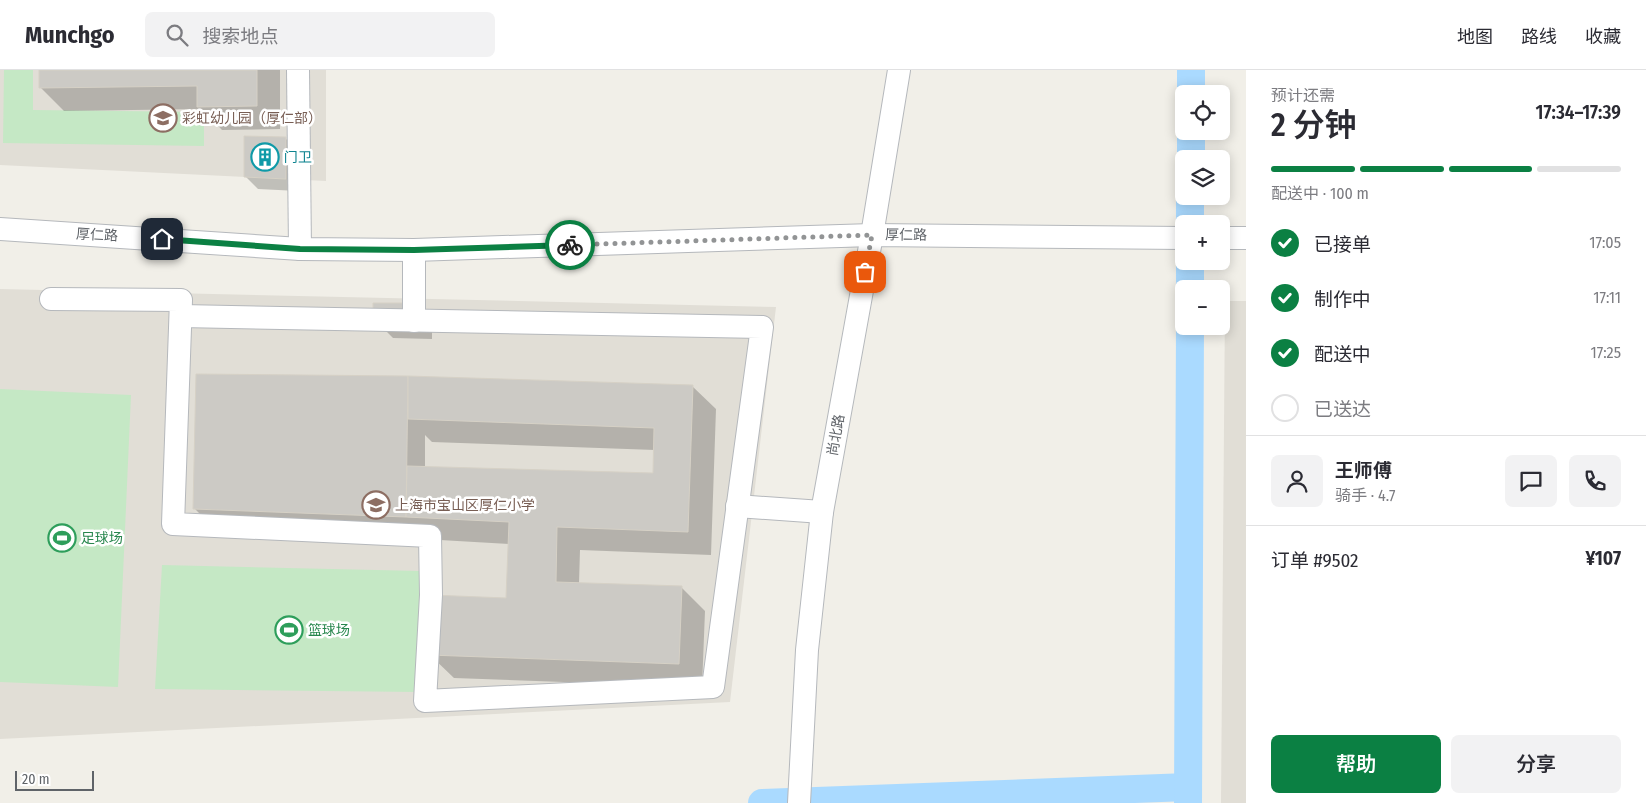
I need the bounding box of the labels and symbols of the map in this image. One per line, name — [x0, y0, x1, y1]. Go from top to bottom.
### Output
school or university icon: 彩虹幼儿园（厚仁部） — [148, 103, 178, 133]
place label: 彩虹幼儿园（厚仁部） — [182, 110, 322, 127]
building icon: 门卫 — [250, 142, 280, 172]
place label: 门卫 — [284, 149, 312, 166]
pin — [141, 218, 183, 260]
courier — [545, 220, 595, 270]
street label: 厚仁路 — [76, 225, 118, 245]
street label: 厚仁路 — [885, 226, 927, 244]
pin — [844, 251, 886, 293]
street label: 尚北路 — [824, 413, 848, 457]
school or university icon: 上海市宝山区厚仁小学 — [361, 490, 391, 520]
place label: 上海市宝山区厚仁小学 — [395, 497, 535, 514]
sports icon: 足球场 — [47, 523, 77, 553]
place label: 足球场 — [81, 530, 123, 547]
sports icon: 篮球场 — [274, 615, 304, 645]
place label: 篮球场 — [308, 622, 350, 639]
scale bar — [15, 768, 94, 791]

